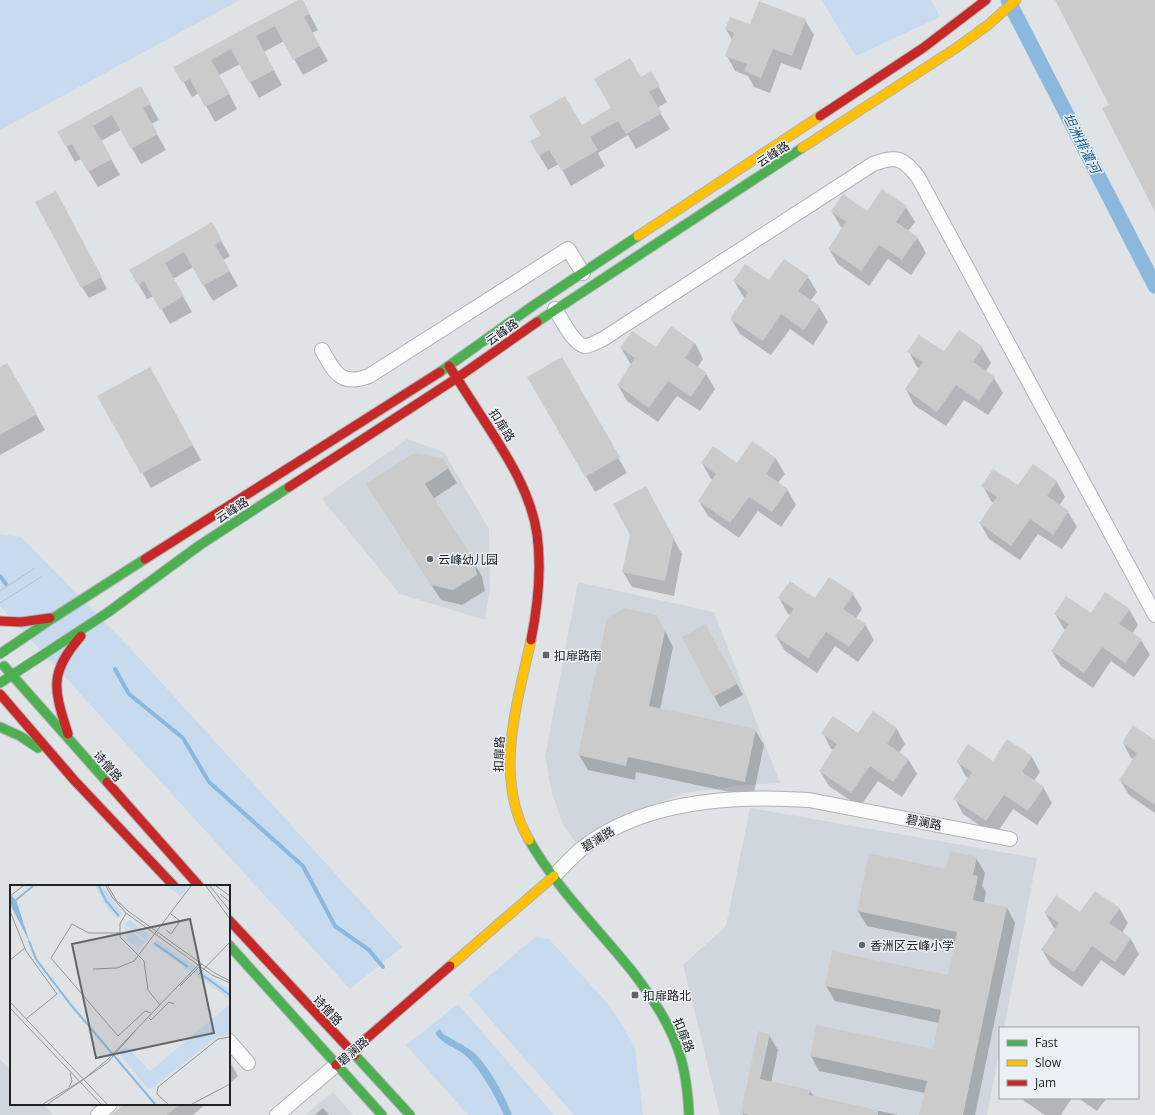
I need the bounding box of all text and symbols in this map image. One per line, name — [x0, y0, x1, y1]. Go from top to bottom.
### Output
water label: 坦洲排灌河 — [1059, 110, 1106, 179]
street label: 云峰路 — [753, 137, 793, 171]
street label: 云峰路 — [482, 315, 522, 349]
street label: 扣扉路 — [485, 405, 519, 445]
street label: 云峰路 — [212, 493, 252, 527]
place label: 云峰幼儿园 — [438, 551, 498, 568]
marker: 云峰幼儿园 — [425, 554, 435, 564]
place label: 扣扉路南 — [554, 647, 602, 664]
marker: 扣扉路南 — [541, 650, 551, 660]
street label: 扣扉路 — [490, 736, 508, 772]
street label: 诗僧路 — [90, 747, 126, 785]
street label: 碧澜路 — [905, 810, 943, 834]
street label: 碧澜路 — [578, 822, 618, 856]
inset map — [10, 885, 230, 1105]
place label: 香洲区云峰小学 — [870, 937, 954, 954]
marker: 香洲区云峰小学 — [857, 940, 867, 950]
place label: 扣扉路北 — [643, 987, 691, 1004]
marker: 扣扉路北 — [630, 990, 640, 1000]
street label: 诗僧路 — [310, 991, 346, 1029]
street label: 扣扉路 — [669, 1015, 699, 1055]
legend — [999, 1027, 1139, 1099]
street label: 碧澜路 — [334, 1033, 372, 1069]
text: Fast — [1035, 1034, 1058, 1051]
text: Slow — [1035, 1054, 1062, 1071]
text: Jam — [1034, 1074, 1056, 1091]

